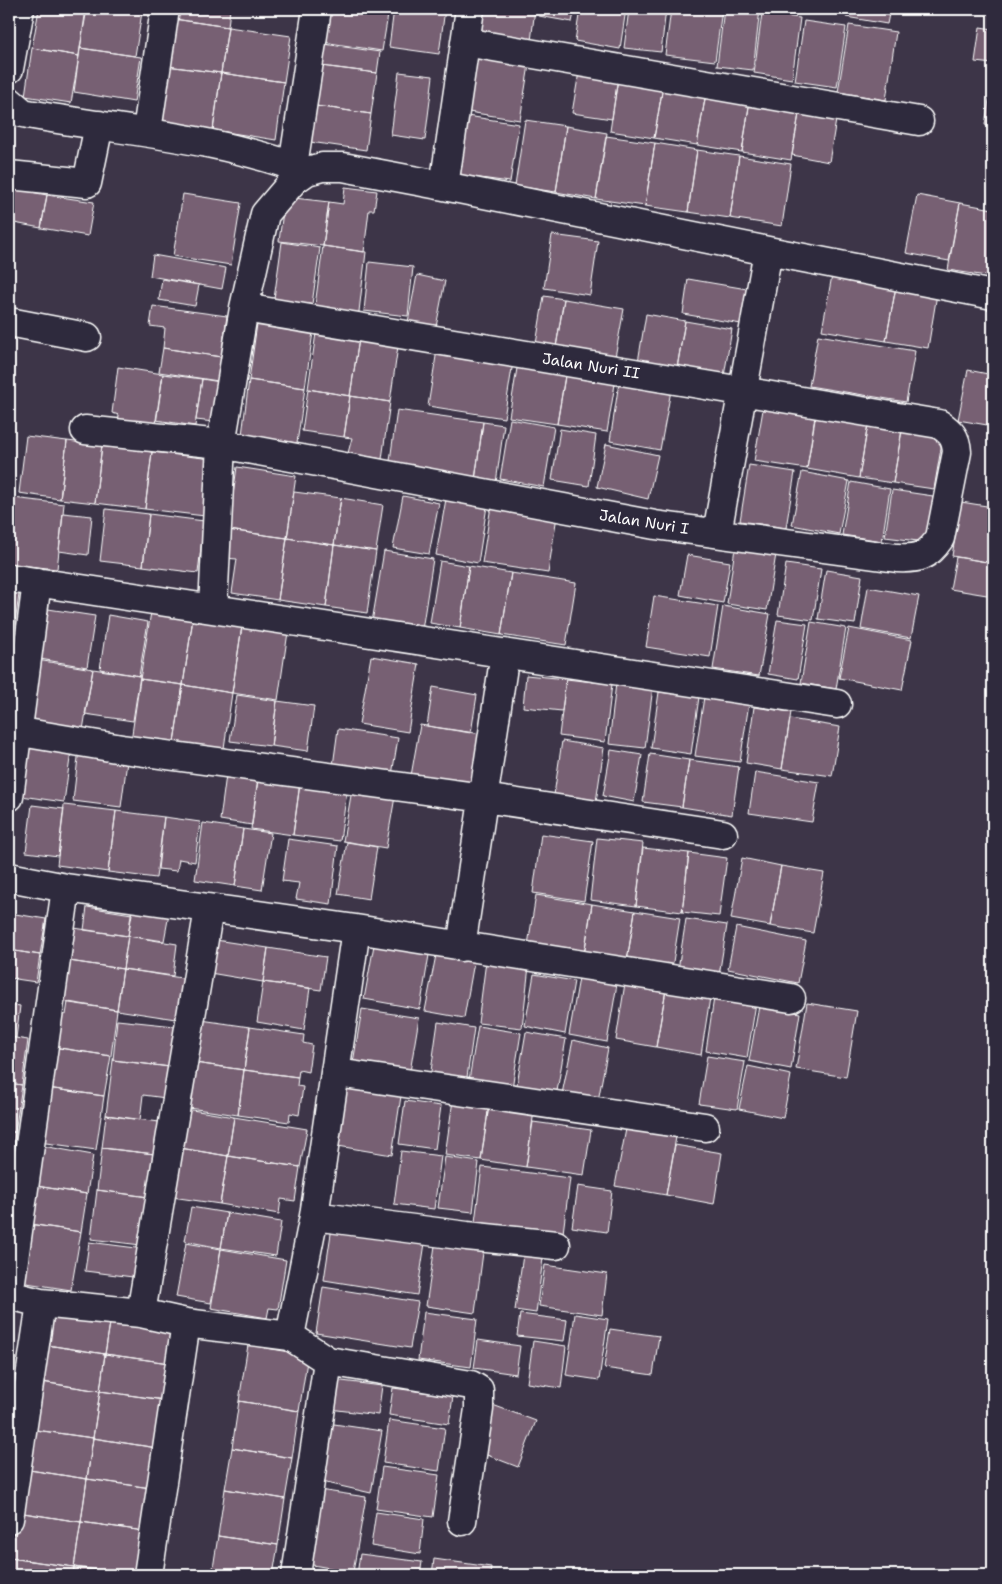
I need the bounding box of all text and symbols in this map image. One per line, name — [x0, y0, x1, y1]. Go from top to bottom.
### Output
street label: Jalan Nuri II — [541, 348, 641, 384]
street label: Jalan Nuri I — [598, 505, 690, 539]

